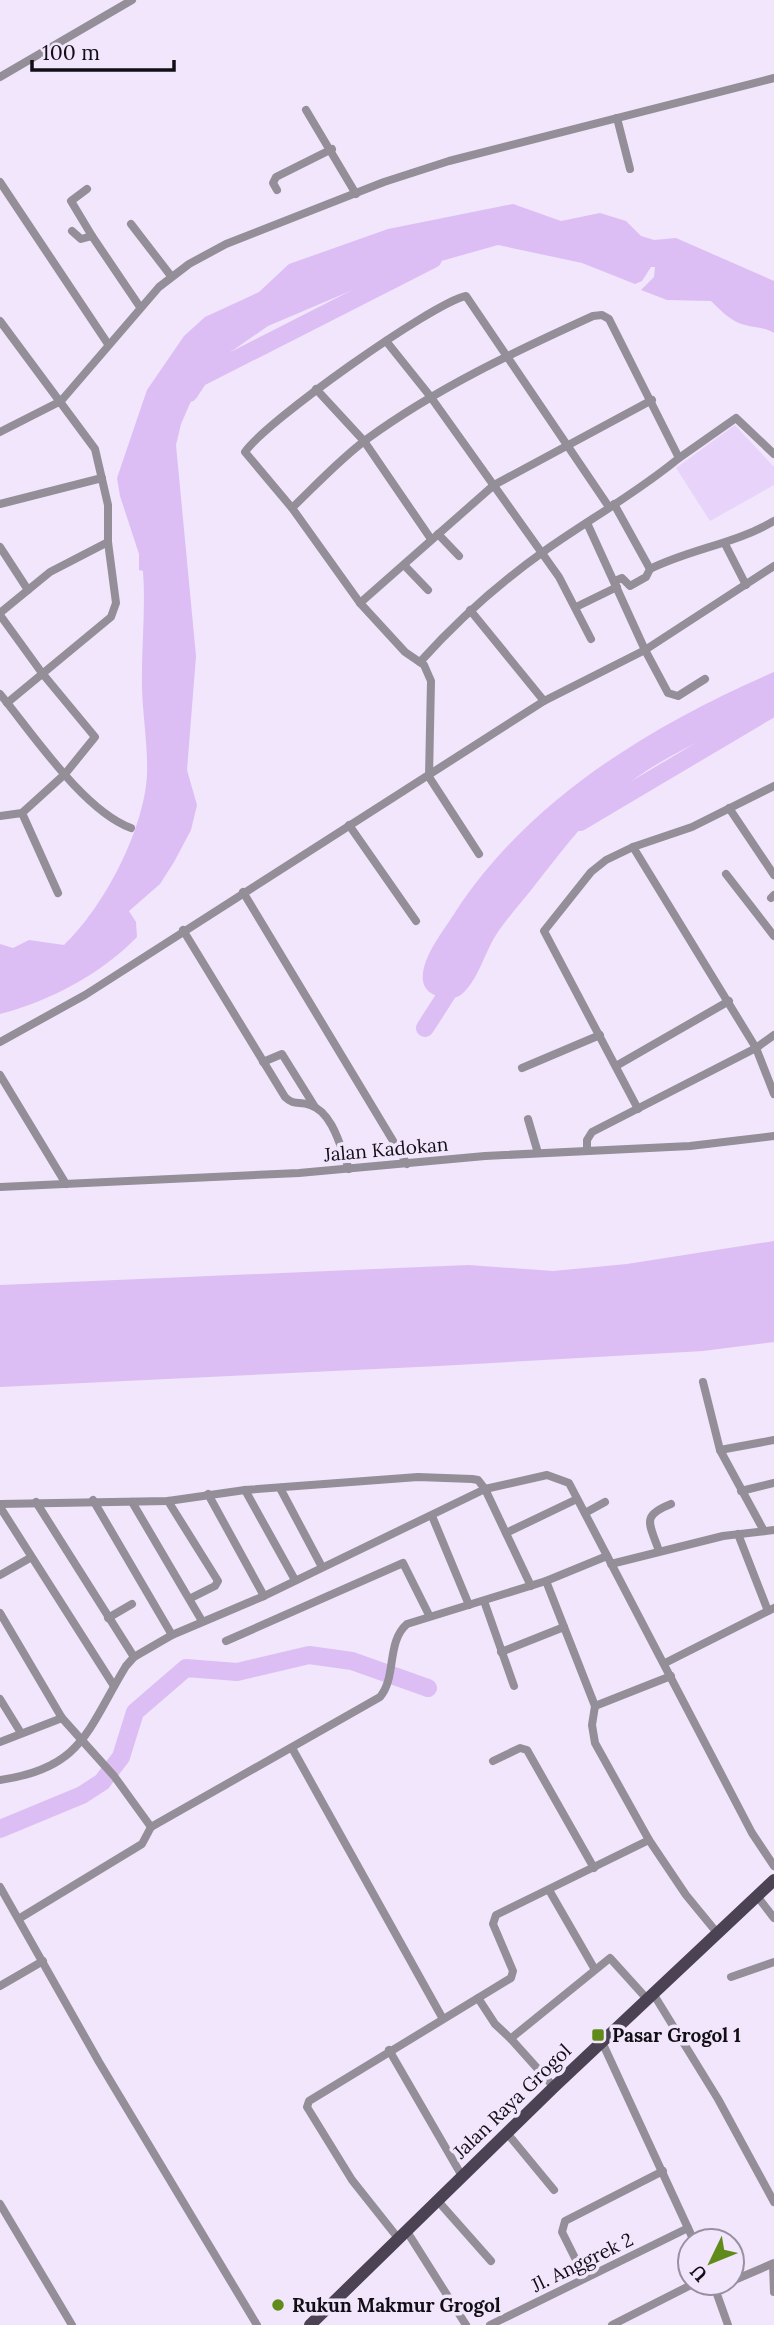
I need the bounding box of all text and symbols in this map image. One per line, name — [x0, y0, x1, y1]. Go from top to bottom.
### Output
scale bar — [32, 28, 173, 72]
text: 100 m — [42, 39, 100, 66]
street label: Jalan Kadokan — [322, 1132, 449, 1166]
place label: Pasar Grogol 1 — [612, 2023, 741, 2047]
marker: Pasar Grogol 1 — [590, 2027, 606, 2043]
street label: Jalan Raya Grogol — [447, 2039, 576, 2164]
street label: Jl. Anggrek 2 — [526, 2227, 637, 2297]
north arrow — [676, 2227, 746, 2297]
text: U — [685, 2260, 712, 2287]
place label: Rukun Makmur Grogol — [292, 2293, 501, 2317]
marker: Rukun Makmur Grogol — [270, 2297, 286, 2313]

